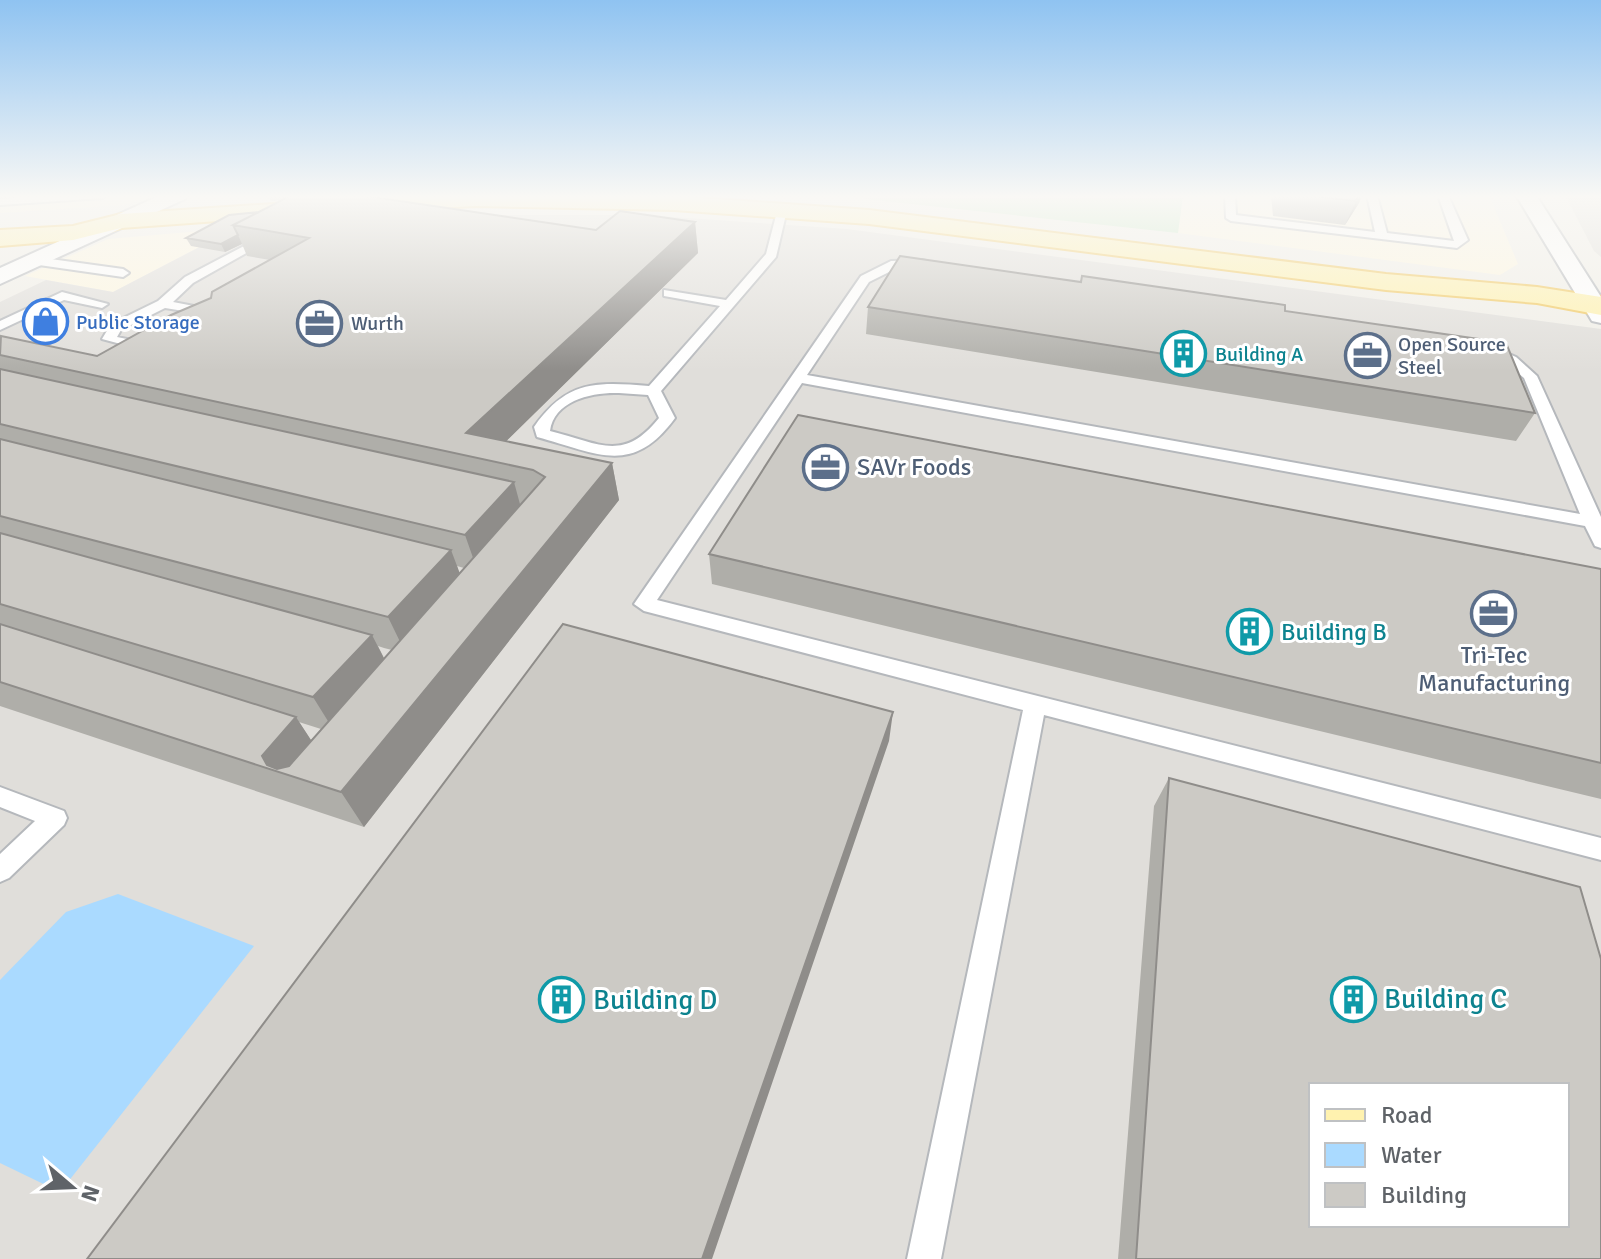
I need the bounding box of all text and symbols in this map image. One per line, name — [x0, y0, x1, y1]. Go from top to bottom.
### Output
shop icon: Public Storage — [21, 298, 69, 346]
office icon: Wurth — [296, 299, 344, 347]
place label: Public Storage — [76, 310, 200, 335]
place label: Wurth — [351, 311, 404, 336]
building icon: Building A — [1160, 330, 1208, 378]
office icon: Open Source Steel — [1343, 331, 1391, 379]
place label: Open Source Steel — [1398, 332, 1506, 380]
place label: Building A — [1215, 342, 1303, 367]
office icon: SAVr Foods — [802, 443, 850, 491]
place label: SAVr Foods — [857, 452, 971, 482]
office icon: Tri-Tec Manufacturing — [1470, 589, 1518, 637]
building icon: Building B — [1226, 608, 1274, 656]
place label: Building B — [1281, 617, 1387, 647]
place label: Tri-Tec Manufacturing — [1418, 640, 1570, 698]
building icon: Building C — [1329, 975, 1377, 1023]
building icon: Building D — [538, 976, 586, 1024]
place label: Building C — [1384, 982, 1507, 1016]
place label: Building D — [593, 983, 717, 1017]
legend — [1309, 1083, 1569, 1227]
text: Road — [1381, 1100, 1432, 1130]
text: Water — [1381, 1140, 1442, 1170]
north arrow — [32, 1147, 112, 1227]
text: Building — [1381, 1180, 1467, 1210]
text: N — [75, 1182, 106, 1205]

